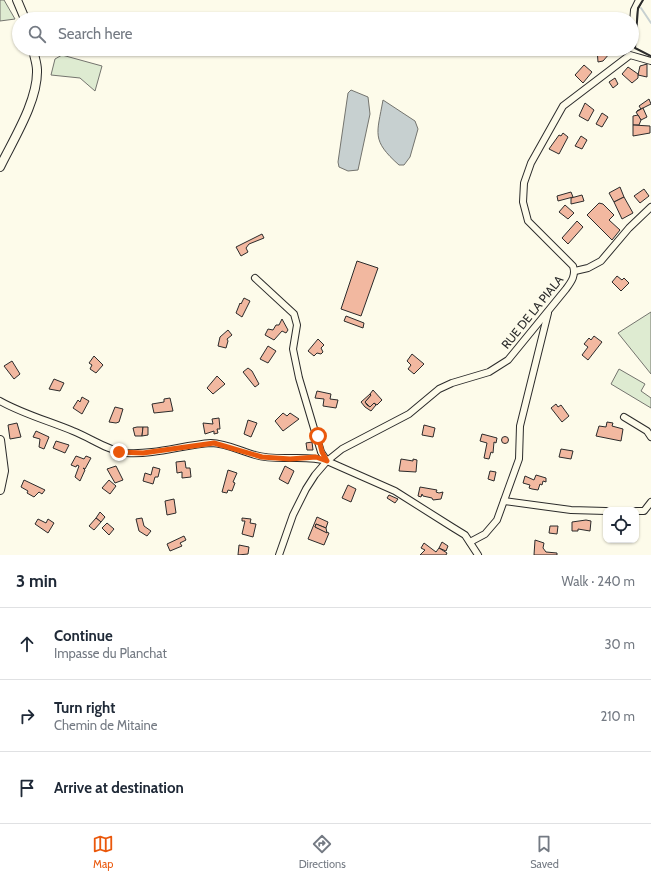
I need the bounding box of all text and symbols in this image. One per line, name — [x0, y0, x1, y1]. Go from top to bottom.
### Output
search box — [12, 12, 639, 56]
icon: search — [26, 23, 48, 45]
text: Search here — [58, 25, 133, 43]
street label: RUE DE LA PIALA — [498, 272, 567, 352]
route start — [309, 427, 327, 445]
route end — [110, 443, 128, 461]
map controls — [603, 507, 639, 543]
button: locate — [603, 507, 639, 543]
text: 3 min — [16, 571, 57, 591]
text: Walk · 240 m — [561, 573, 635, 589]
text: Continue — [54, 627, 113, 645]
icon: ahead — [16, 633, 38, 655]
text: 30 m — [605, 636, 635, 652]
text: Impasse du Planchat — [54, 645, 167, 661]
text: Turn right — [54, 699, 115, 717]
icon: right — [16, 705, 38, 727]
text: 210 m — [601, 708, 635, 724]
text: Chemin de Mitaine — [54, 717, 157, 733]
icon: arrive — [16, 777, 38, 799]
text: Arrive at destination — [54, 779, 184, 797]
tab: Map — [92, 833, 114, 871]
tab: Directions — [299, 833, 346, 871]
tab: Saved — [530, 833, 559, 871]

